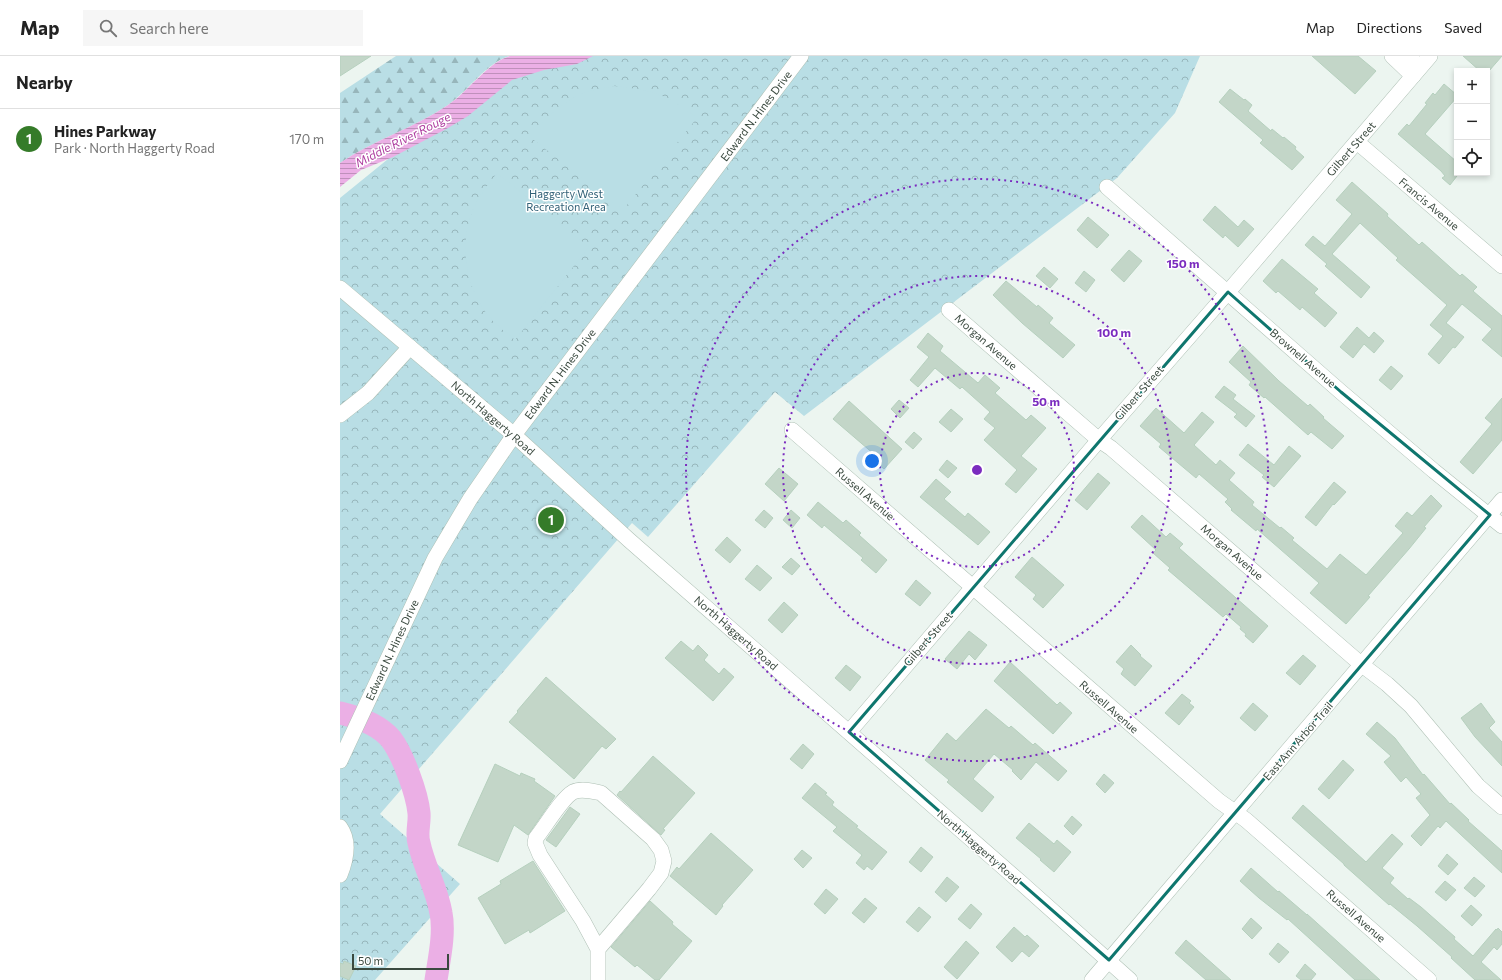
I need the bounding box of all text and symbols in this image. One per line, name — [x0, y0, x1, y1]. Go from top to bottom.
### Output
search box — [83, 10, 363, 46]
text: Map — [20, 16, 59, 39]
icon: search — [97, 17, 119, 39]
text: Search here — [129, 19, 209, 37]
text: Map — [1306, 19, 1335, 36]
text: Directions — [1357, 19, 1422, 36]
text: Saved — [1444, 19, 1482, 36]
street label: Edward N. Hines Drive — [717, 68, 794, 163]
map controls — [1454, 68, 1490, 176]
button: + — [1454, 68, 1490, 104]
text: Nearby — [16, 72, 73, 93]
button: − — [1454, 104, 1490, 140]
water label: Middle River Rouge — [353, 109, 453, 169]
street label: Gilbert Street — [1323, 118, 1378, 179]
text: Hines Parkway — [54, 122, 157, 140]
text: 1 — [26, 131, 32, 147]
text: 170 m — [289, 131, 324, 147]
text: Park · North Haggerty Road — [54, 140, 215, 156]
button: locate — [1454, 140, 1490, 176]
street label: Francis Avenue — [1397, 175, 1462, 233]
park label: Haggerty West Recreation Area — [526, 187, 606, 213]
text: 150 m — [1166, 256, 1200, 270]
street label: Morgan Avenue — [953, 311, 1020, 372]
text: 100 m — [1097, 325, 1131, 339]
street label: Edward N. Hines Drive — [521, 326, 598, 421]
street label: Brownell Avenue — [1268, 326, 1339, 390]
street label: Gilbert Street — [1111, 362, 1166, 423]
street label: North Haggerty Road — [449, 378, 538, 457]
text: 50 m — [1032, 394, 1060, 408]
your location — [862, 451, 882, 471]
centre of rings — [970, 463, 984, 477]
street label: Russell Avenue — [833, 465, 898, 523]
pin: 1 — [538, 505, 564, 535]
street label: Morgan Avenue — [1199, 521, 1266, 582]
street label: North Haggerty Road — [692, 593, 781, 672]
street label: Edward N. Hines Drive — [362, 597, 421, 702]
street label: Gilbert Street — [900, 608, 955, 669]
street label: Russell Avenue — [1077, 678, 1142, 736]
street label: East Ann Arbor Trail — [1260, 699, 1335, 783]
street label: North Haggerty Road — [935, 807, 1024, 886]
street label: Russell Avenue — [1324, 887, 1389, 945]
scale bar — [352, 952, 449, 971]
text: 50 m — [358, 954, 383, 967]

